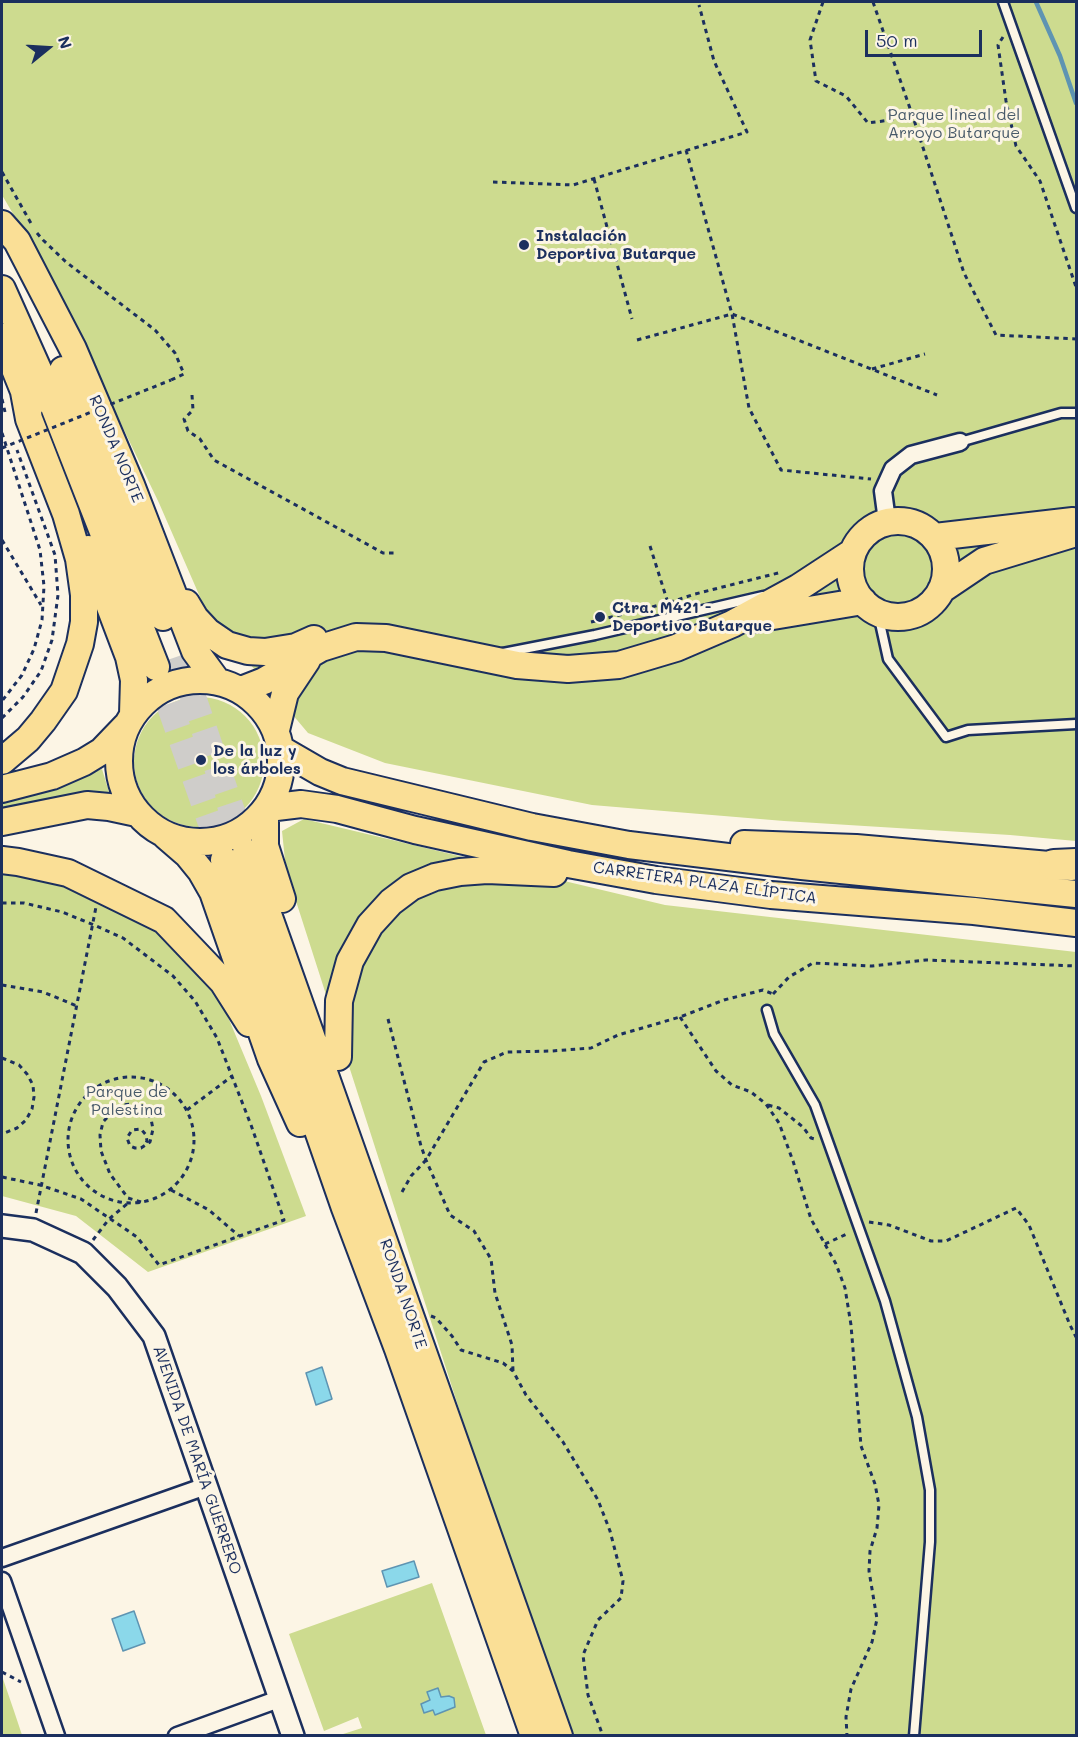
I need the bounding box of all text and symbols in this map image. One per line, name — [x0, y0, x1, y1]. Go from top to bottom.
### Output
north arrow — [18, 18, 78, 78]
scale bar — [868, 18, 985, 56]
text: 50 m — [876, 28, 918, 52]
text: N — [54, 33, 77, 51]
park label: Parque lineal del Arroyo Butarque — [888, 105, 1020, 143]
place label: Instalación Deportiva Butarque — [536, 226, 696, 264]
marker: Instalación Deportiva Butarque — [517, 238, 531, 252]
street label: RONDA NORTE — [85, 392, 147, 506]
place label: Ctra. M421 - Deportivo Butarque — [612, 598, 772, 636]
marker: Ctra. M421 - Deportivo Butarque — [593, 610, 607, 624]
place label: De la luz y los árboles — [213, 741, 301, 779]
marker: De la luz y los árboles — [194, 753, 208, 767]
street label: CARRETERA PLAZA ELÍPTICA — [592, 858, 818, 908]
park label: Parque de Palestina — [86, 1082, 168, 1120]
street label: RONDA NORTE — [375, 1237, 431, 1351]
street label: AVENIDA DE MARÍA GUERRERO — [149, 1343, 245, 1577]

